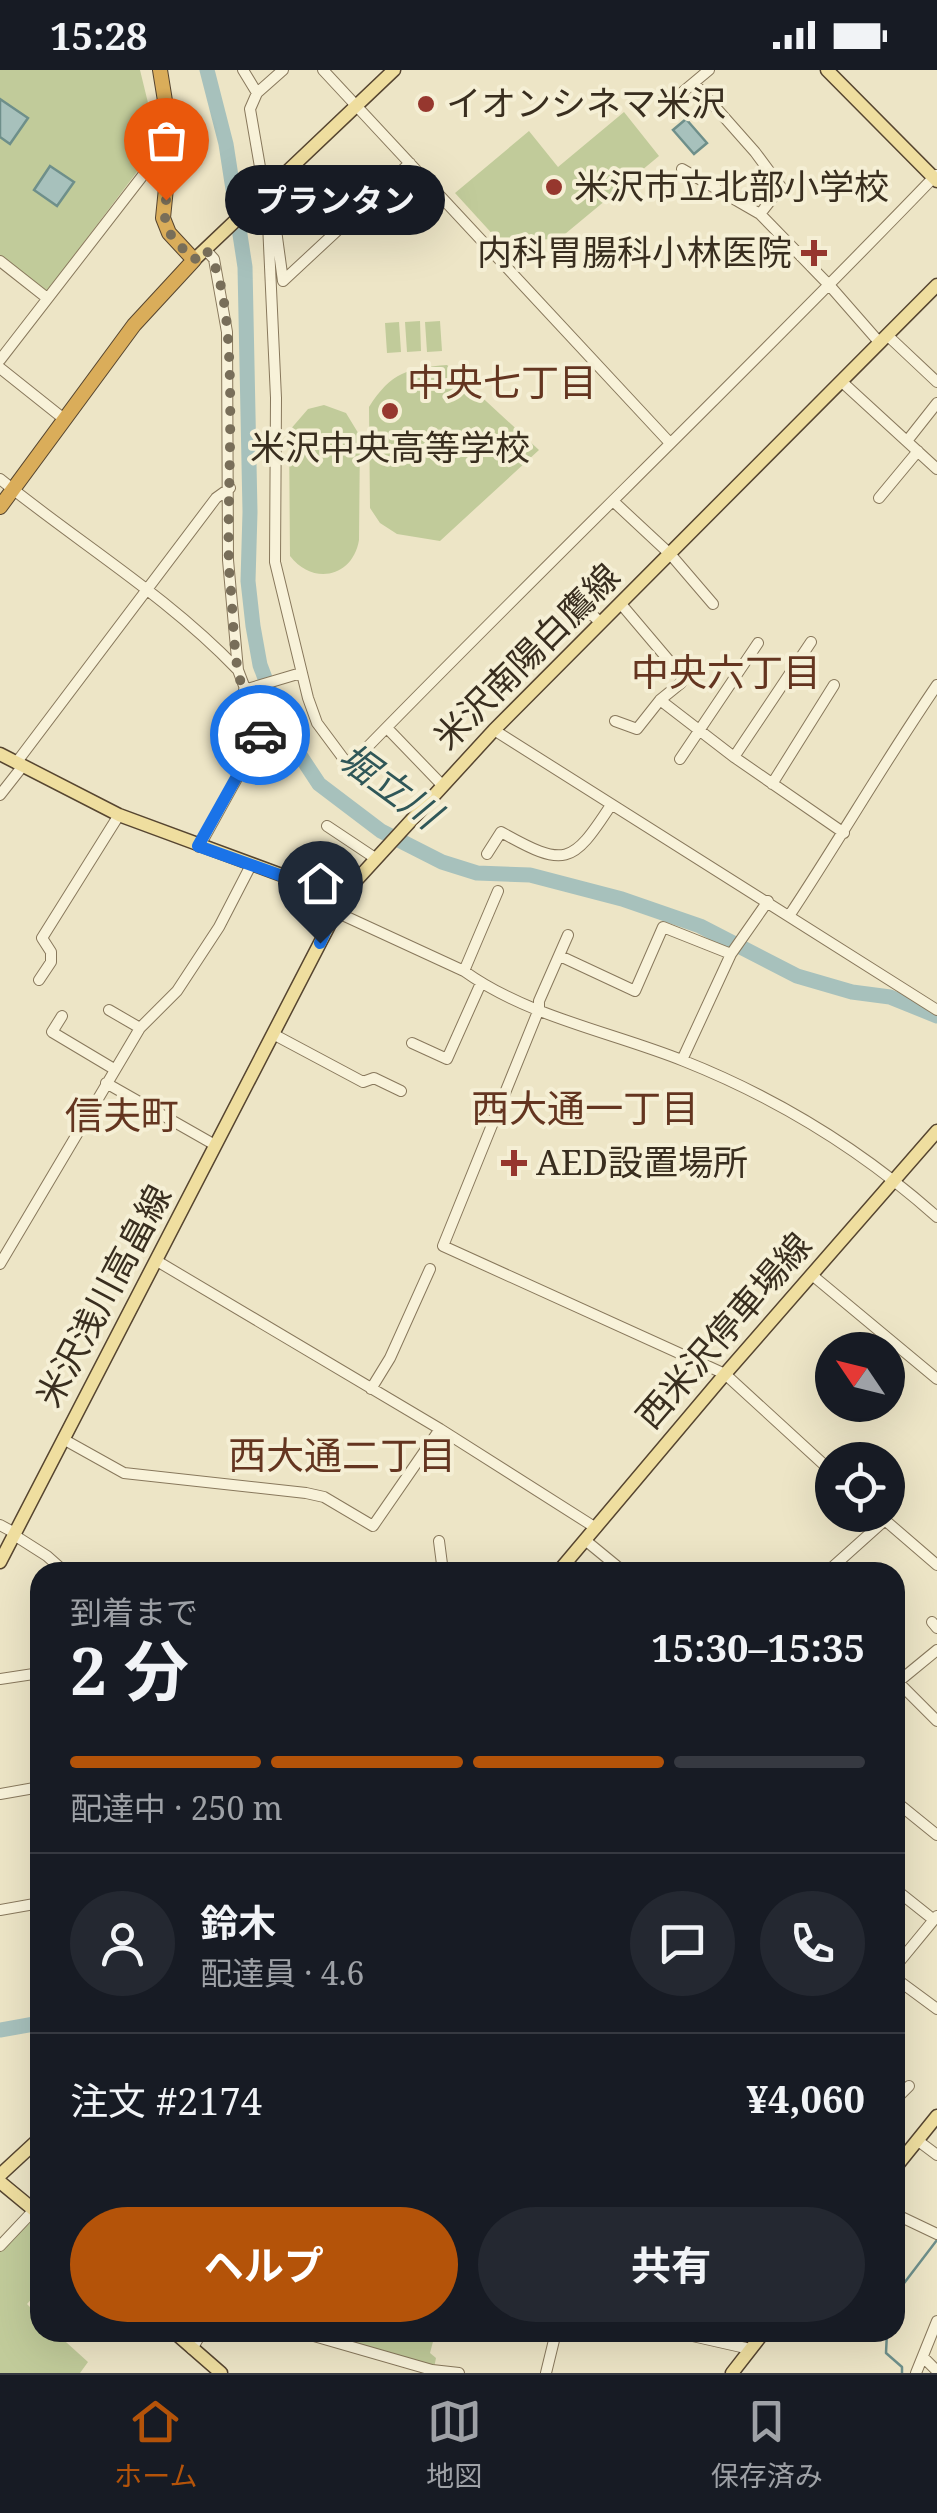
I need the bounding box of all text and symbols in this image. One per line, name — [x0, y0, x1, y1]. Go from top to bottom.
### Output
text: 15:28 — [50, 9, 147, 61]
place label: イオンシネマ米沢 — [446, 79, 726, 126]
marker: イオンシネマ米沢 — [415, 93, 437, 115]
pin — [124, 98, 209, 201]
icon: bag — [139, 113, 194, 168]
place label: 米沢市立北部小学校 — [574, 162, 889, 209]
callout: プランタン — [226, 165, 446, 235]
marker: 米沢市立北部小学校 — [543, 176, 565, 198]
text: プランタン — [255, 178, 415, 221]
place label: 内科胃腸科小林医院 — [477, 228, 792, 275]
marker: 内科胃腸科小林医院 — [801, 240, 827, 266]
district label: 中央七丁目 — [407, 355, 597, 407]
marker: 米沢中央高等学校 — [379, 400, 401, 422]
place label: 米沢中央高等学校 — [250, 423, 530, 470]
street label: 米沢南陽白鷹線 — [423, 553, 629, 759]
district label: 中央六丁目 — [631, 645, 821, 697]
courier — [210, 685, 310, 785]
icon: car — [233, 708, 288, 763]
water label: 堀立川 — [329, 730, 455, 841]
pin — [278, 841, 363, 944]
icon: home — [293, 856, 348, 911]
district label: 西大通一丁目 — [471, 1081, 699, 1133]
district label: 信夫町 — [65, 1088, 179, 1140]
place label: AED設置場所 — [536, 1138, 748, 1185]
marker: AED設置場所 — [501, 1150, 527, 1176]
street label: 米沢浅川高畠線 — [24, 1176, 181, 1414]
street label: 西米沢停車場線 — [625, 1222, 821, 1438]
north arrow — [815, 1332, 905, 1422]
map controls — [815, 1332, 905, 1532]
district label: 西大通二丁目 — [228, 1428, 456, 1480]
button: locate — [815, 1442, 905, 1532]
text: 到着まで — [70, 1590, 198, 1633]
text: 15:30–15:35 — [651, 1621, 865, 1673]
text: 2 分 — [70, 1626, 189, 1714]
text: 配達中 · 250 m — [70, 1786, 283, 1829]
button: person — [70, 1891, 175, 1996]
button: chat — [630, 1891, 735, 1996]
button: phone — [760, 1891, 865, 1996]
text: 鈴木 — [200, 1896, 276, 1948]
text: 配達員 · 4.6 — [200, 1951, 364, 1994]
text: ¥4,060 — [746, 2072, 865, 2124]
text: 注文 #2174 — [70, 2074, 262, 2126]
button: ヘルプ — [70, 2207, 458, 2322]
button: 共有 — [478, 2207, 865, 2322]
tab: ホーム — [114, 2394, 197, 2494]
tab: 地図 — [426, 2394, 482, 2494]
tab: 保存済み — [711, 2394, 823, 2494]

